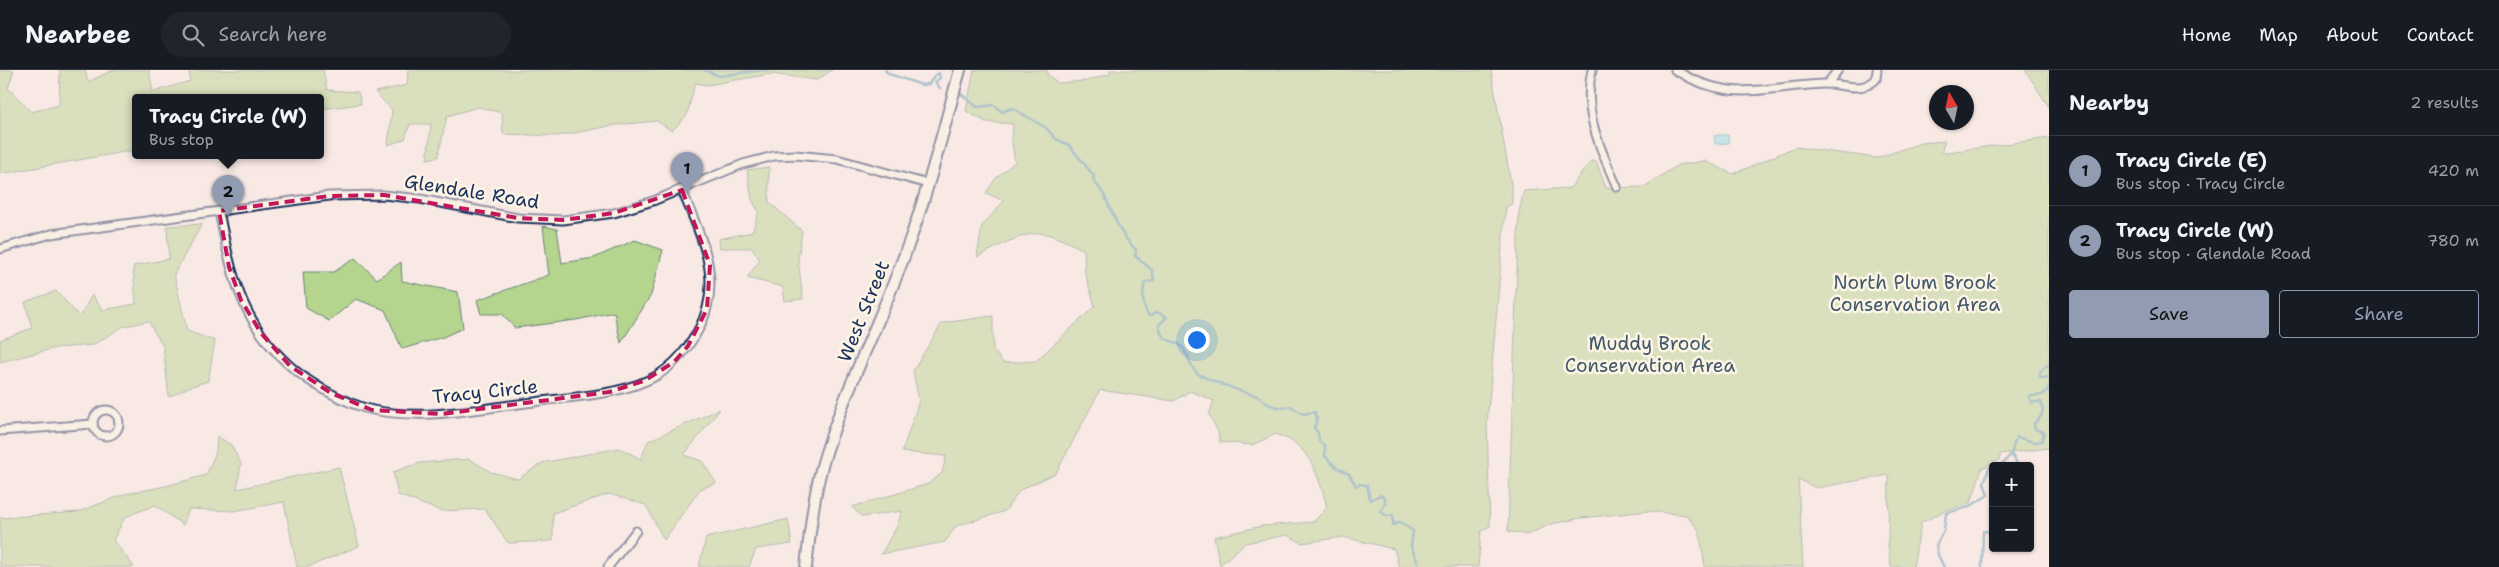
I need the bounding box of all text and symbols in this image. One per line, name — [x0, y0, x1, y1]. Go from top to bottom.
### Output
search box — [161, 12, 511, 57]
text: Nearbee — [25, 19, 131, 51]
icon: search — [179, 21, 207, 49]
text: Search here — [219, 22, 327, 47]
text: Home — [2182, 23, 2231, 47]
text: Map — [2259, 23, 2298, 47]
text: About — [2326, 23, 2379, 47]
text: Contact — [2407, 23, 2474, 47]
north arrow — [1929, 85, 1974, 130]
text: Nearby — [2069, 89, 2149, 117]
text: 2 results — [2410, 92, 2479, 113]
popup — [132, 94, 324, 159]
text: Tracy Circle (W) — [149, 104, 307, 129]
text: Bus stop — [149, 129, 214, 150]
text: Tracy Circle (E) — [2116, 148, 2267, 173]
pin: 1 — [671, 152, 703, 193]
text: 1 — [2081, 160, 2089, 181]
text: 420 m — [2428, 160, 2479, 181]
street label: Glendale Road — [403, 168, 541, 215]
text: Bus stop · Tracy Circle — [2116, 173, 2285, 194]
pin: 2 — [212, 175, 244, 216]
text: Tracy Circle (W) — [2116, 218, 2274, 243]
text: 2 — [2079, 230, 2091, 251]
text: 780 m — [2427, 230, 2479, 251]
text: Bus stop · Glendale Road — [2116, 243, 2311, 264]
street label: West Street — [832, 257, 895, 366]
park label: North Plum Brook Conservation Area — [1830, 270, 2000, 317]
button: Save — [2069, 290, 2269, 338]
button: Share — [2279, 290, 2479, 338]
your location — [1184, 327, 1210, 353]
park label: Muddy Brook Conservation Area — [1565, 331, 1735, 378]
street label: Tracy Circle — [431, 374, 539, 409]
map controls — [1989, 462, 2034, 552]
button: + — [1989, 462, 2034, 507]
button: − — [1989, 507, 2034, 552]

